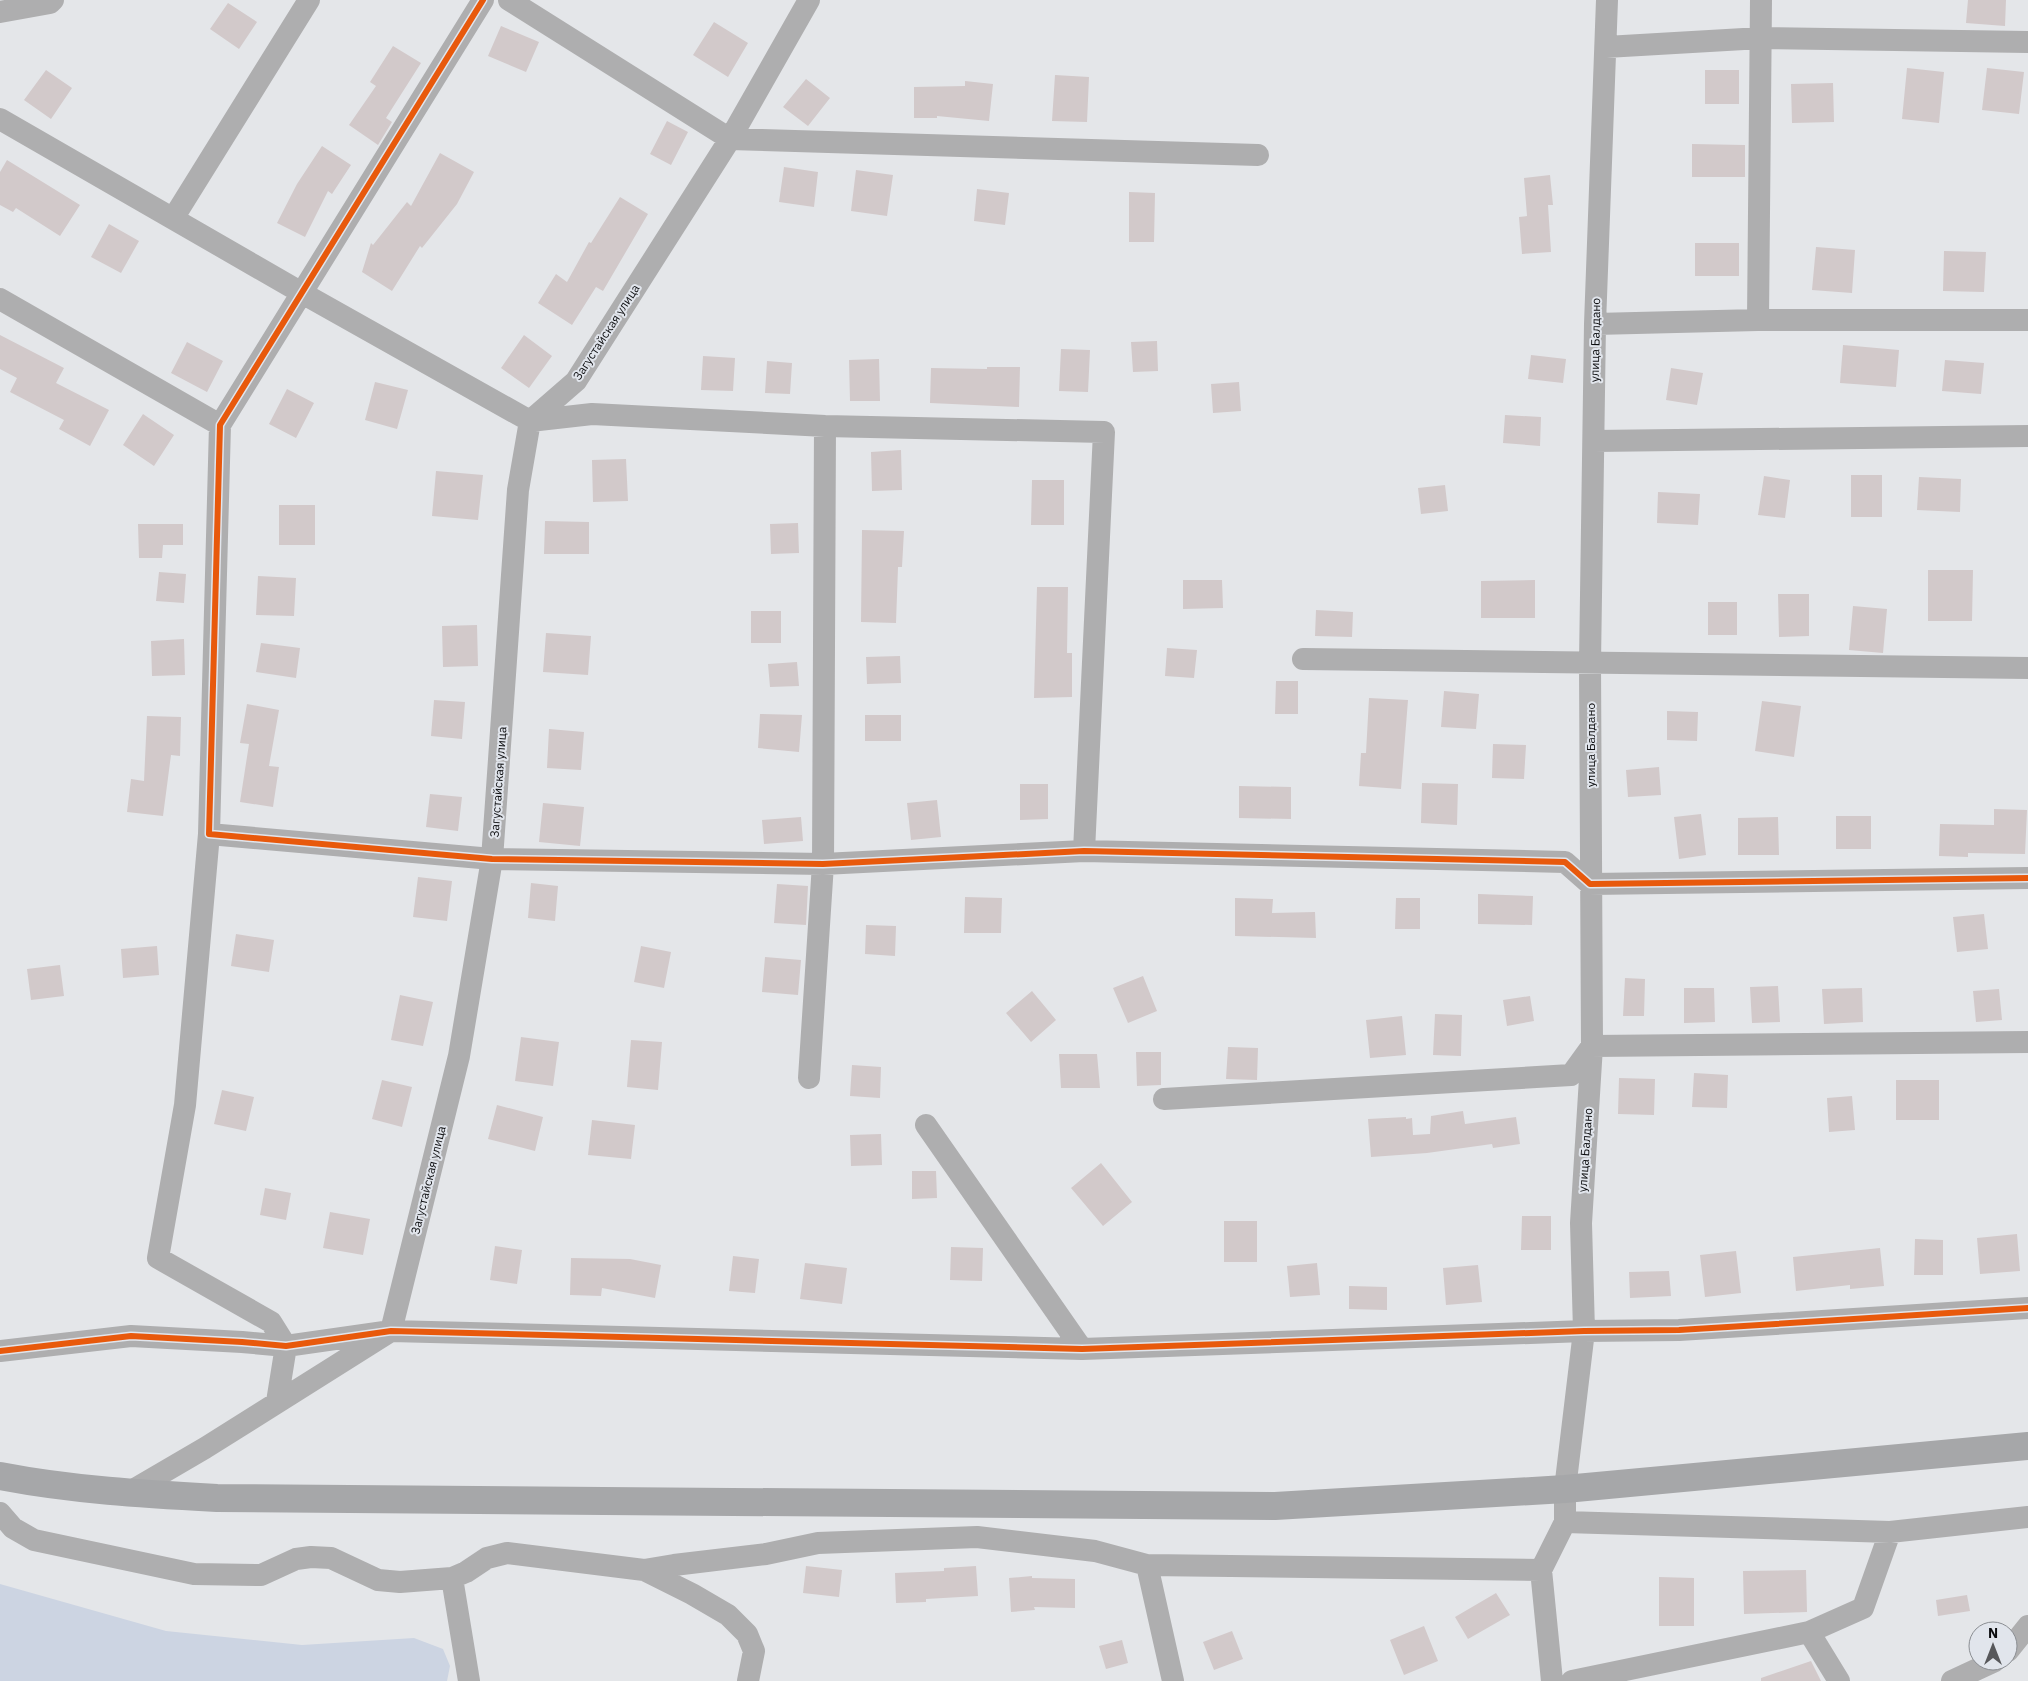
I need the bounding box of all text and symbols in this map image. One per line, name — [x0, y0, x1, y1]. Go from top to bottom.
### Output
street label: Загустайская улица — [569, 281, 643, 383]
street label: улица Балдано — [1587, 297, 1603, 382]
street label: улица Балдано — [1583, 703, 1598, 787]
street label: Загустайская улица — [487, 725, 509, 838]
street label: улица Балдано — [1575, 1107, 1595, 1193]
street label: Загустайская улица — [407, 1124, 449, 1236]
north arrow — [1968, 1621, 2018, 1671]
text: N — [1988, 1624, 1998, 1642]

